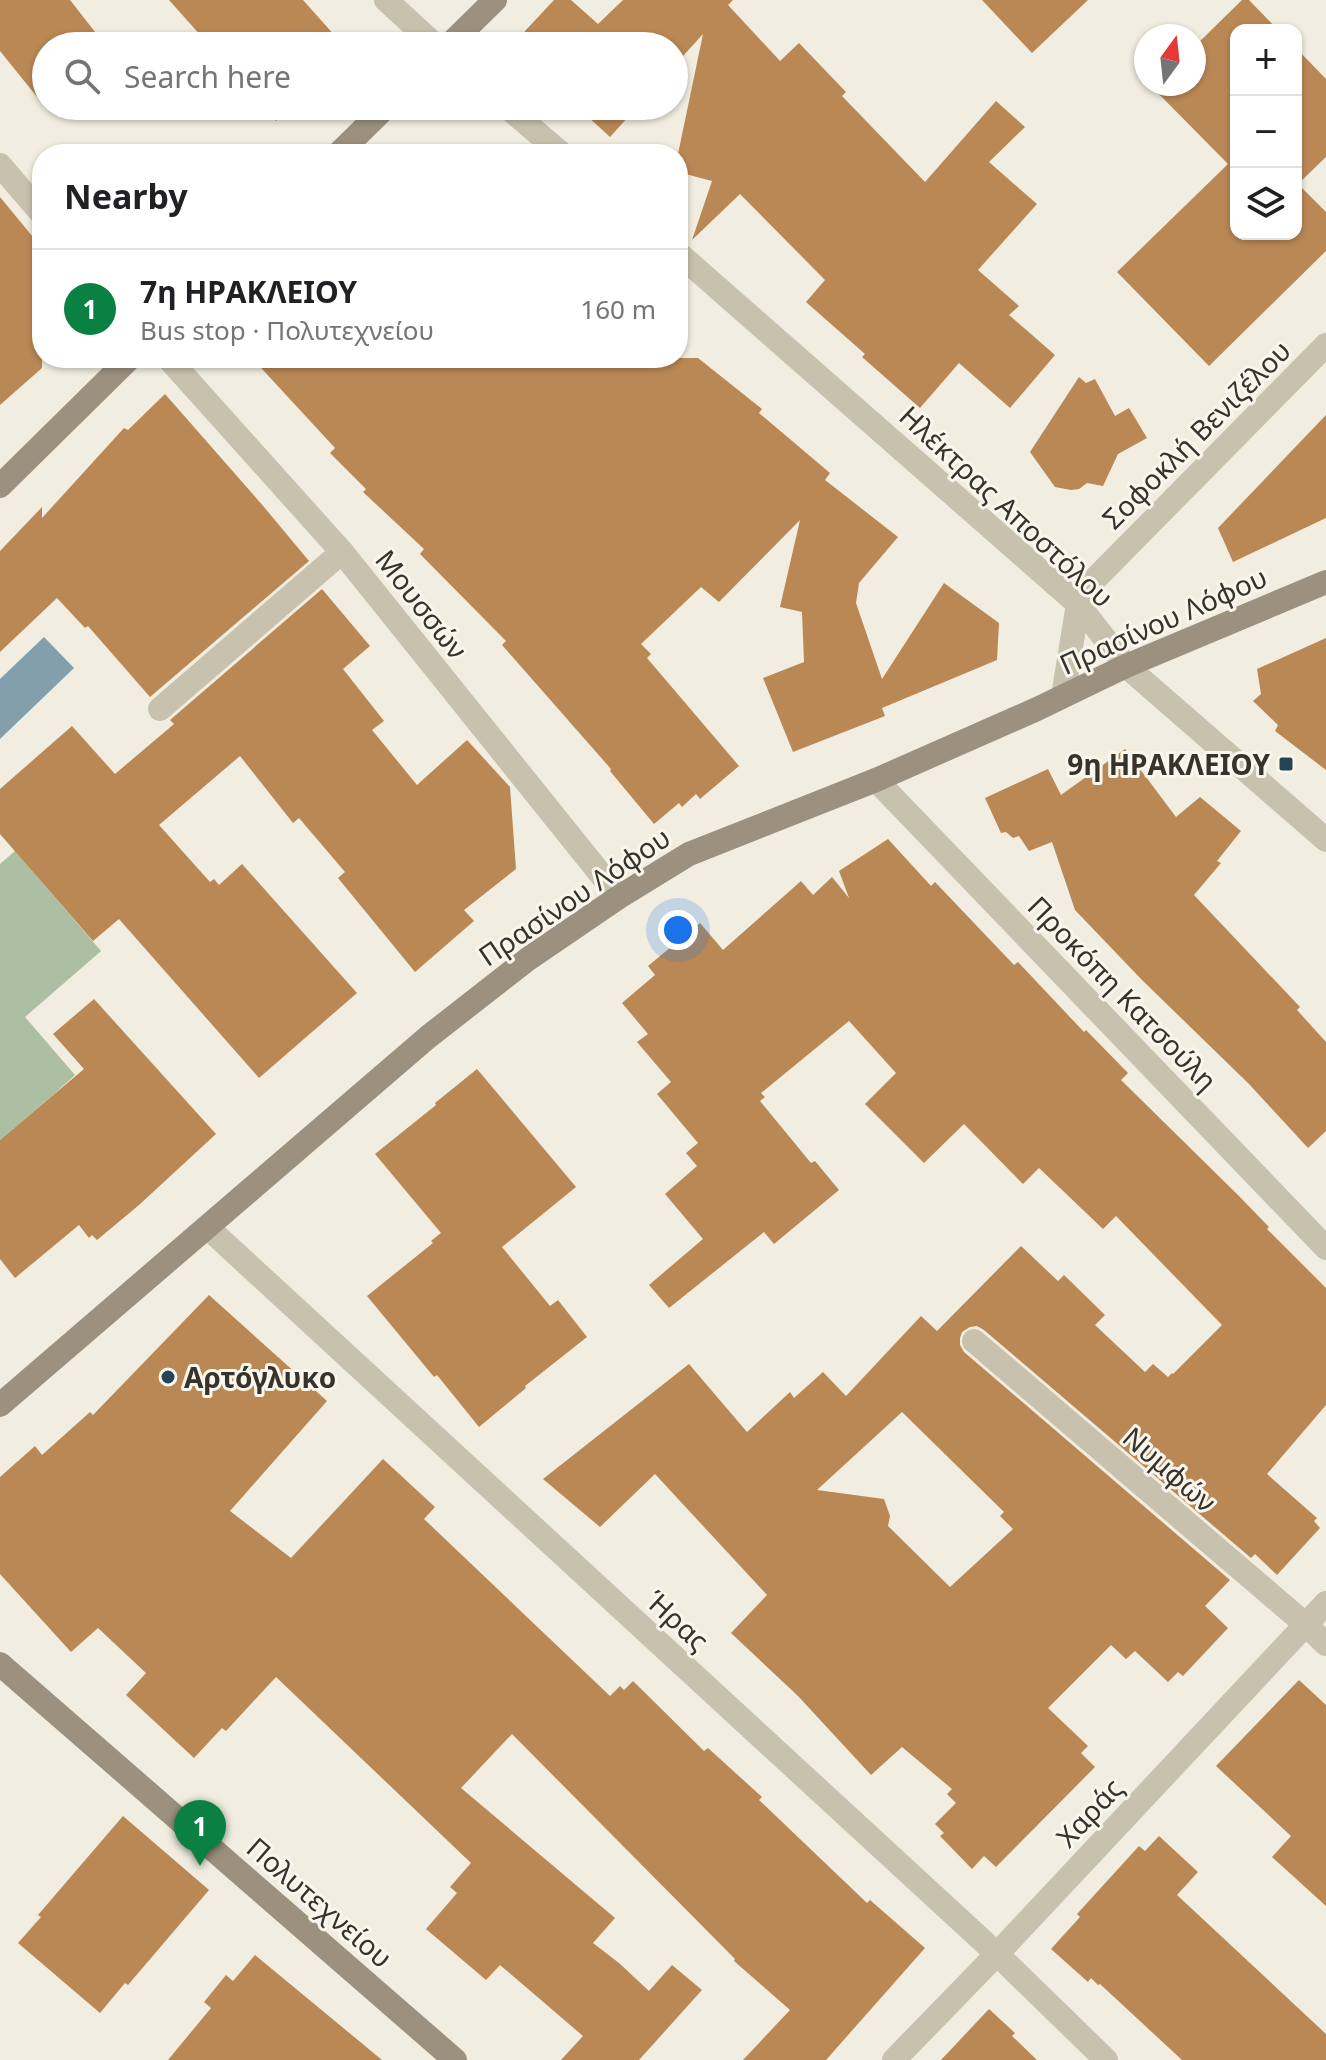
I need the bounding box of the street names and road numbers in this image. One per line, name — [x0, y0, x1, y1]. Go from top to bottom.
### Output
street label: Σοφοκλή Βενιζέλου — [1093, 331, 1299, 537]
street label: Ηλέκτρας Αποστόλου — [892, 397, 1122, 615]
street label: Μουσσών — [367, 542, 477, 666]
street label: Πρασίνου Λόφου — [1053, 557, 1273, 683]
street label: Πρασίνου Λόφου — [471, 818, 677, 974]
street label: Προκόπη Κατσούλη — [1020, 887, 1226, 1099]
street label: Νυμφών — [1115, 1418, 1225, 1520]
street label: Ήρας — [638, 1581, 718, 1659]
street label: Χαράς — [1047, 1769, 1131, 1855]
street label: Πολυτεχνείου — [239, 1828, 401, 1976]

